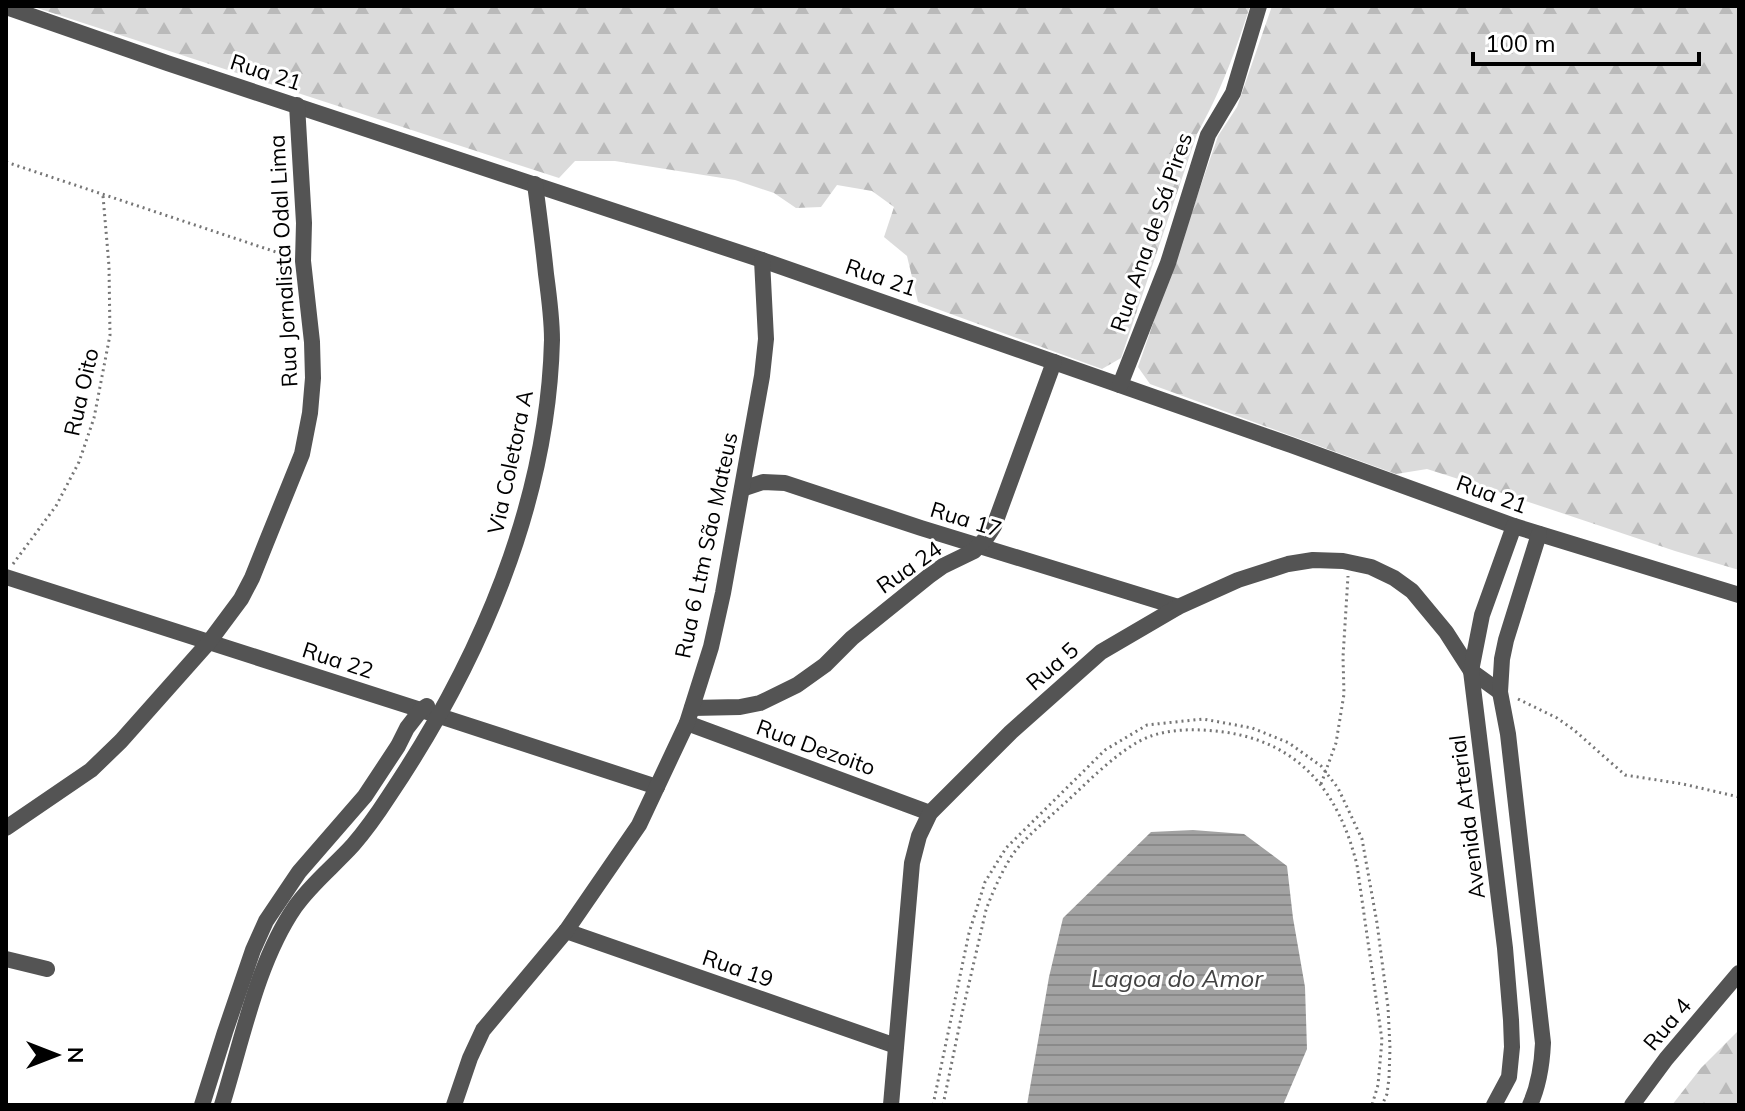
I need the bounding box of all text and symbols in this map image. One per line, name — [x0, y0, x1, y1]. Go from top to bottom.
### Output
scale bar — [1473, 16, 1699, 66]
text: 100 m — [1485, 28, 1556, 58]
street label: Rua 21 — [227, 47, 305, 97]
street label: Rua Ana de Sá Pires — [1104, 129, 1198, 335]
street label: Rua Jornalista Odal Lima — [262, 134, 304, 388]
street label: Rua 21 — [842, 252, 920, 302]
street label: Rua Oito — [57, 345, 105, 439]
street label: Via Coletora A — [481, 387, 539, 537]
street label: Rua 6 Ltm São Mateus — [668, 429, 744, 661]
street label: Rua 21 — [1453, 468, 1531, 520]
street label: Rua 17 — [927, 495, 1005, 543]
street label: Rua 24 — [871, 535, 947, 599]
street label: Rua 22 — [299, 635, 377, 685]
street label: Rua 5 — [1020, 636, 1084, 696]
street label: Rua Dezoito — [753, 713, 879, 781]
street label: Avenida Arterial — [1443, 733, 1491, 901]
street label: Rua 19 — [699, 943, 777, 993]
water label: Lagoa do Amor — [1091, 963, 1264, 993]
street label: Rua 4 — [1637, 992, 1697, 1056]
north arrow — [16, 1015, 96, 1095]
text: N — [62, 1047, 90, 1063]

